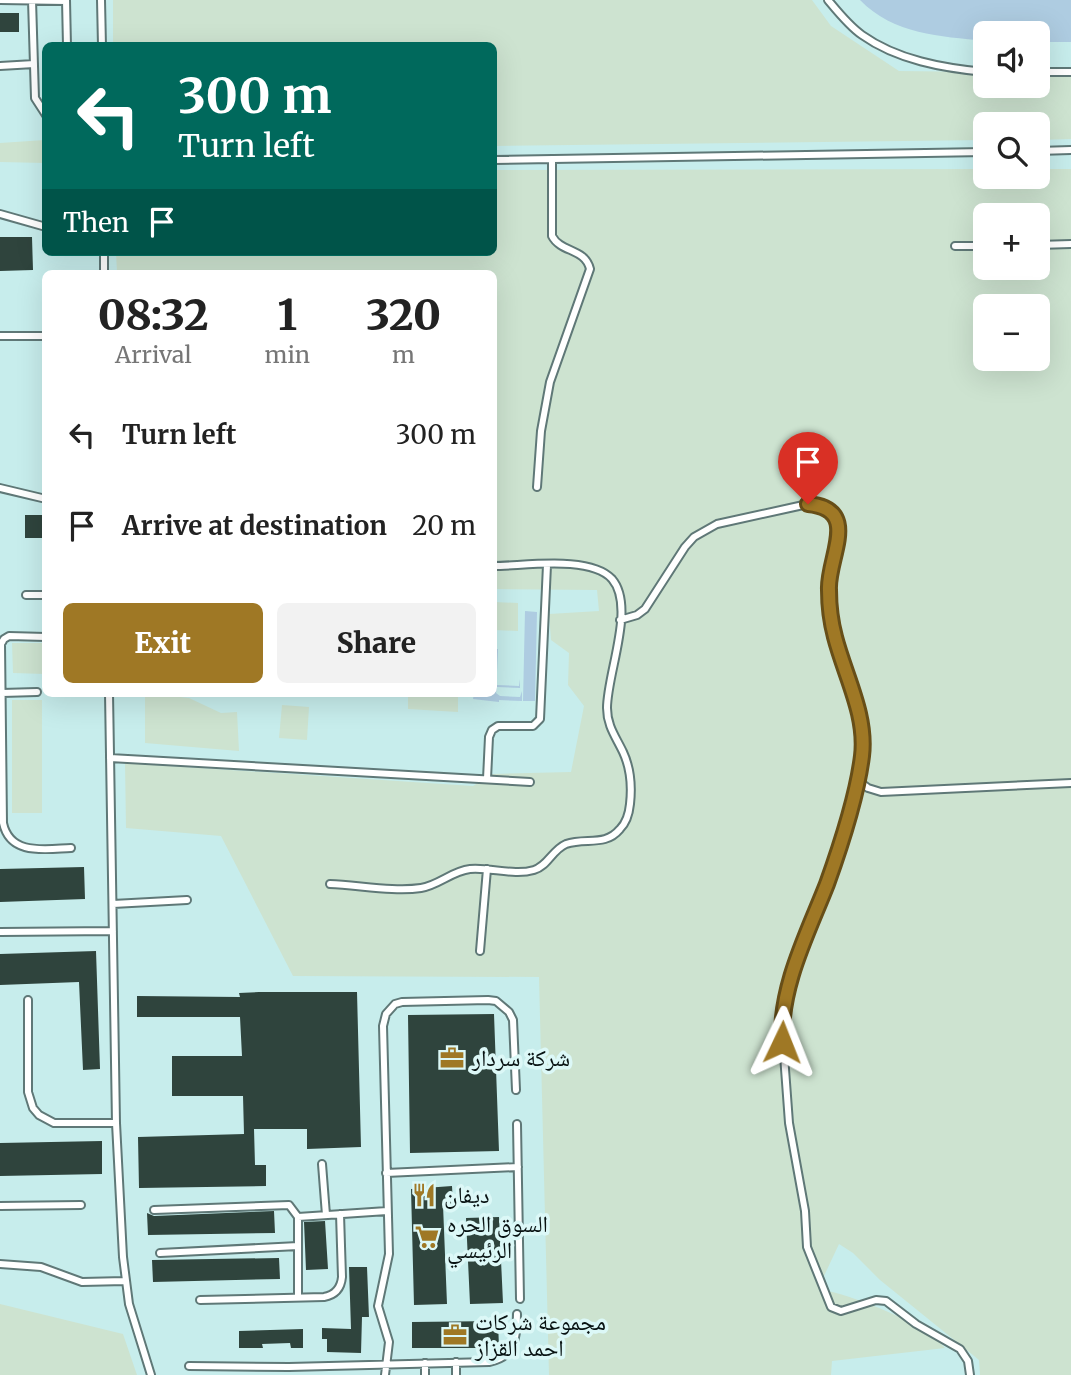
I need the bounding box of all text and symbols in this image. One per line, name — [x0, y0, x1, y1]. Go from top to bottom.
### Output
map controls — [973, 21, 1050, 371]
button: sound — [973, 21, 1050, 98]
text: 300 m — [178, 65, 332, 126]
icon: left — [63, 70, 154, 161]
button: search — [973, 112, 1050, 189]
text: Turn left — [178, 126, 315, 166]
icon: arrive — [143, 203, 181, 241]
button: + — [973, 203, 1050, 280]
text: Then — [63, 206, 129, 239]
text: 08:32 — [98, 289, 209, 341]
text: 1 — [277, 289, 297, 341]
text: 320 — [366, 289, 441, 341]
button: − — [973, 294, 1050, 371]
text: Arrival — [115, 340, 192, 369]
text: min — [265, 340, 310, 369]
text: m — [392, 340, 415, 369]
icon: left — [63, 416, 101, 454]
text: Turn left — [122, 418, 236, 451]
text: 300 m — [396, 418, 476, 451]
pin — [778, 432, 838, 504]
icon: arrive — [789, 443, 827, 481]
icon: arrive — [63, 507, 101, 545]
text: Arrive at destination — [122, 509, 387, 542]
text: 20 m — [412, 509, 476, 542]
button: Exit — [63, 603, 263, 683]
button: Share — [277, 603, 476, 683]
position arrow — [745, 1005, 819, 1079]
place label: شركة سردار — [471, 1043, 570, 1072]
office icon: شركة سردار — [438, 1044, 466, 1072]
place label: ديفان — [444, 1180, 490, 1209]
restaurant icon: ديفان — [410, 1181, 438, 1209]
place label: السوق الحره الرئيسي — [447, 1209, 548, 1269]
supermarket icon: السوق الحره الرئيسي — [413, 1223, 441, 1251]
place label: مجموعة شركات احمد القزاز — [474, 1307, 606, 1362]
office icon: مجموعة شركات احمد القزاز — [441, 1321, 469, 1349]

